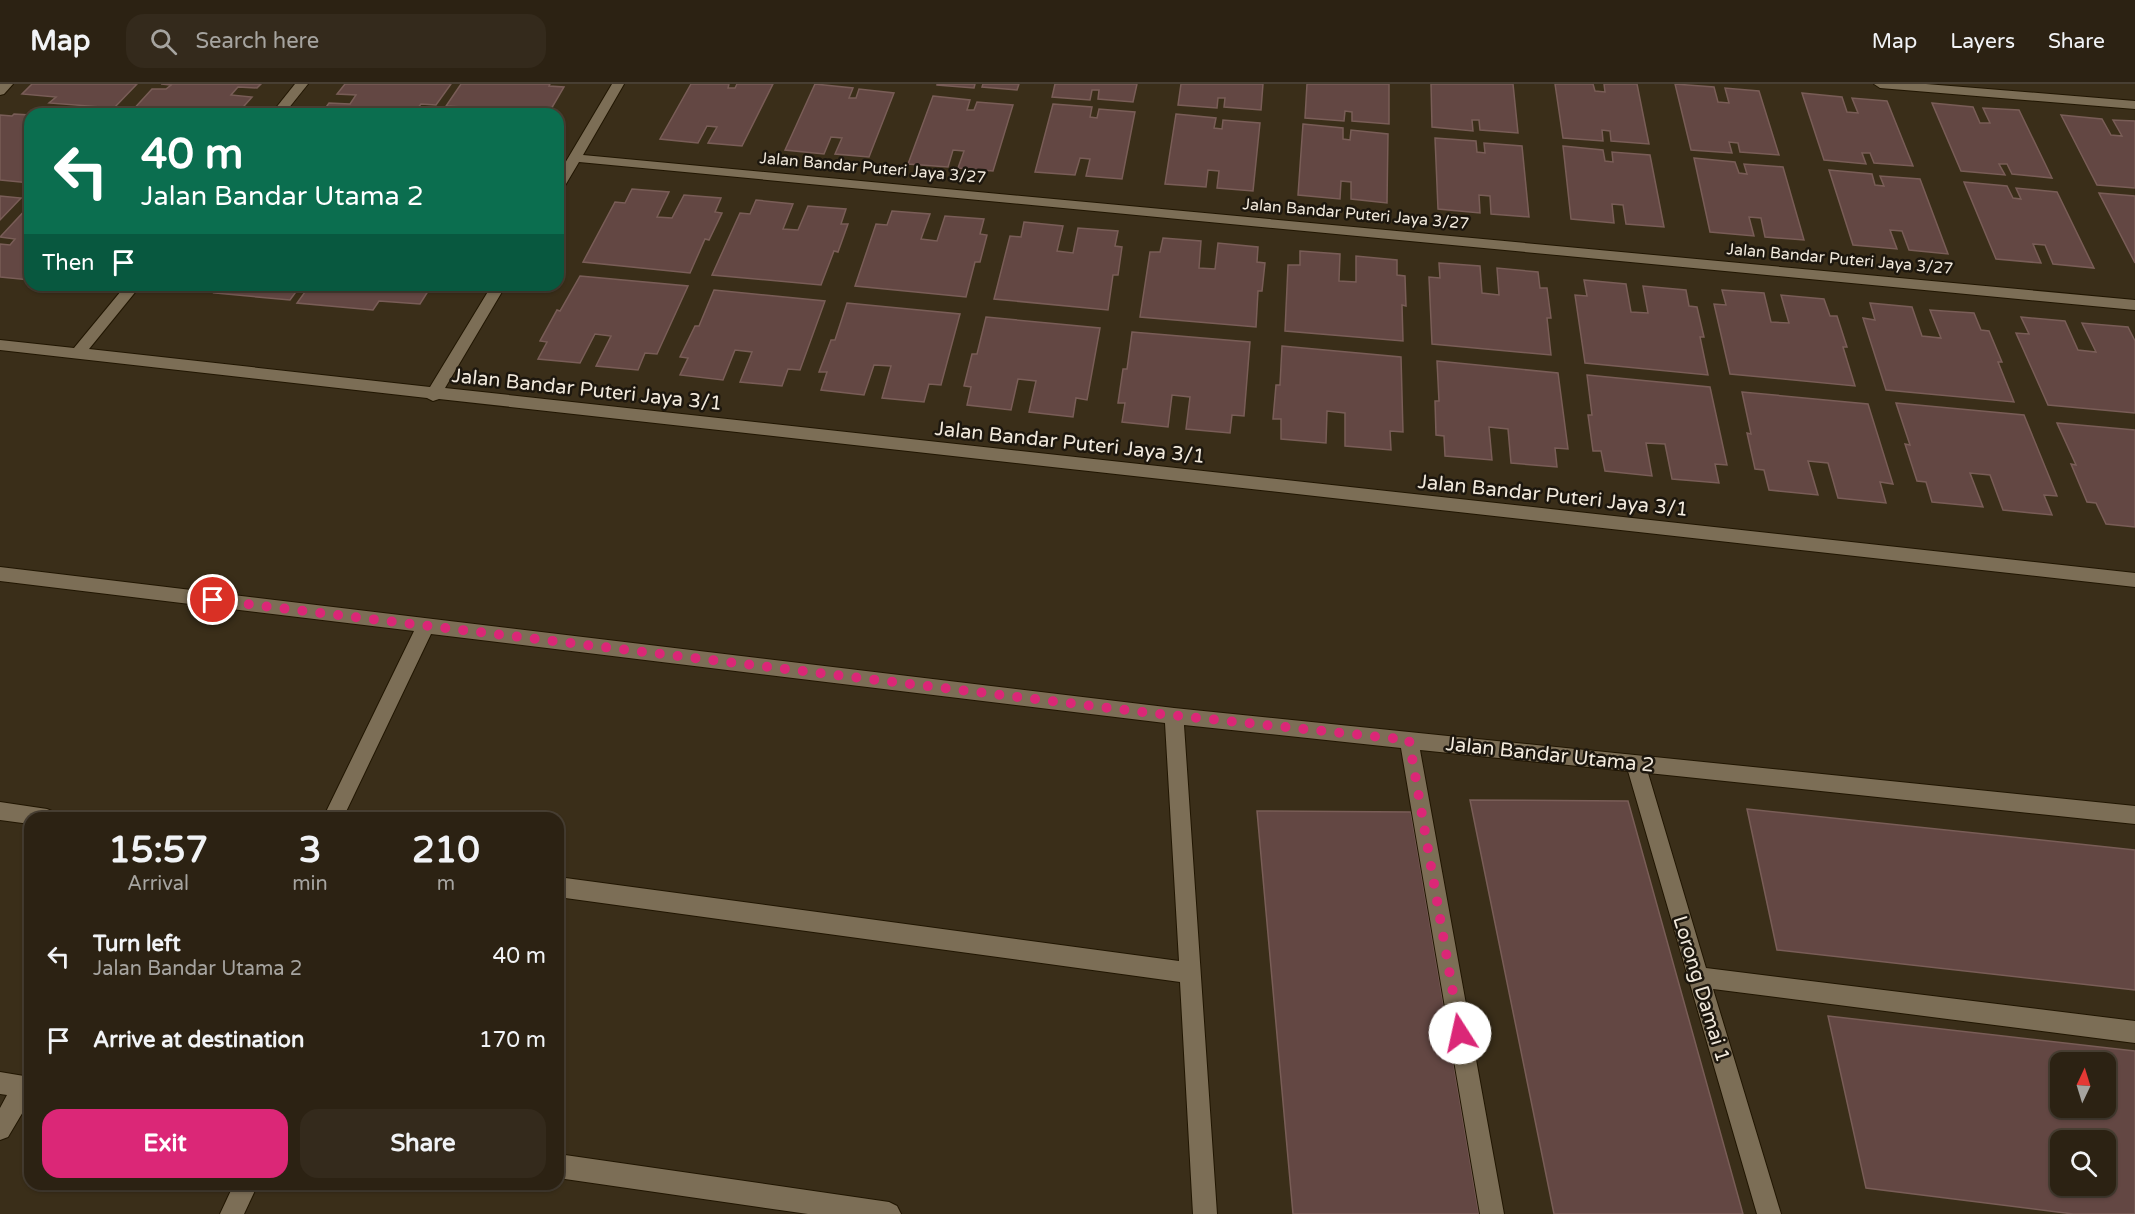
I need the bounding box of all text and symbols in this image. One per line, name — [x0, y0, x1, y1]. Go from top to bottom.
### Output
search box — [126, 14, 546, 68]
text: Map — [30, 24, 90, 58]
icon: search — [147, 25, 180, 58]
text: Search here — [195, 28, 319, 54]
text: Map — [1872, 29, 1917, 54]
text: Layers — [1950, 29, 2015, 54]
text: Share — [2048, 29, 2105, 54]
text: 40 m — [141, 129, 243, 180]
icon: left — [42, 132, 120, 210]
street label: Jalan Bandar Puteri Jaya 3/27 — [759, 148, 987, 188]
text: Jalan Bandar Utama 2 — [141, 180, 424, 213]
street label: Jalan Bandar Puteri Jaya 3/27 — [1242, 194, 1470, 234]
street label: Jalan Bandar Puteri Jaya 3/27 — [1726, 239, 1954, 279]
icon: arrive — [107, 246, 140, 279]
text: Then — [42, 250, 95, 276]
street label: Jalan Bandar Puteri Jaya 3/1 — [451, 364, 723, 416]
street label: Jalan Bandar Puteri Jaya 3/1 — [934, 417, 1206, 469]
street label: Jalan Bandar Puteri Jaya 3/1 — [1417, 470, 1689, 522]
pin — [187, 574, 238, 625]
icon: arrive — [196, 583, 229, 616]
street label: Jalan Bandar Utama 2 — [1445, 732, 1655, 778]
text: 15:57 — [108, 829, 208, 872]
text: 3 — [299, 829, 321, 872]
text: 210 — [412, 829, 480, 872]
text: Arrival — [127, 872, 189, 896]
text: min — [292, 872, 328, 896]
text: m — [437, 872, 455, 896]
street label: Lorong Damai 1 — [1667, 913, 1735, 1065]
text: Turn left — [93, 931, 181, 957]
icon: left — [42, 940, 75, 973]
text: 40 m — [492, 943, 546, 969]
text: Jalan Bandar Utama 2 — [93, 957, 302, 981]
position arrow — [1428, 1001, 1492, 1065]
icon: arrive — [42, 1024, 75, 1057]
text: Arrive at destination — [93, 1027, 304, 1053]
text: 170 m — [479, 1027, 546, 1053]
north arrow — [2050, 1052, 2116, 1118]
map controls — [2050, 1052, 2116, 1196]
button: Exit — [42, 1109, 288, 1178]
button: Share — [300, 1109, 546, 1178]
button: search — [2050, 1130, 2116, 1196]

